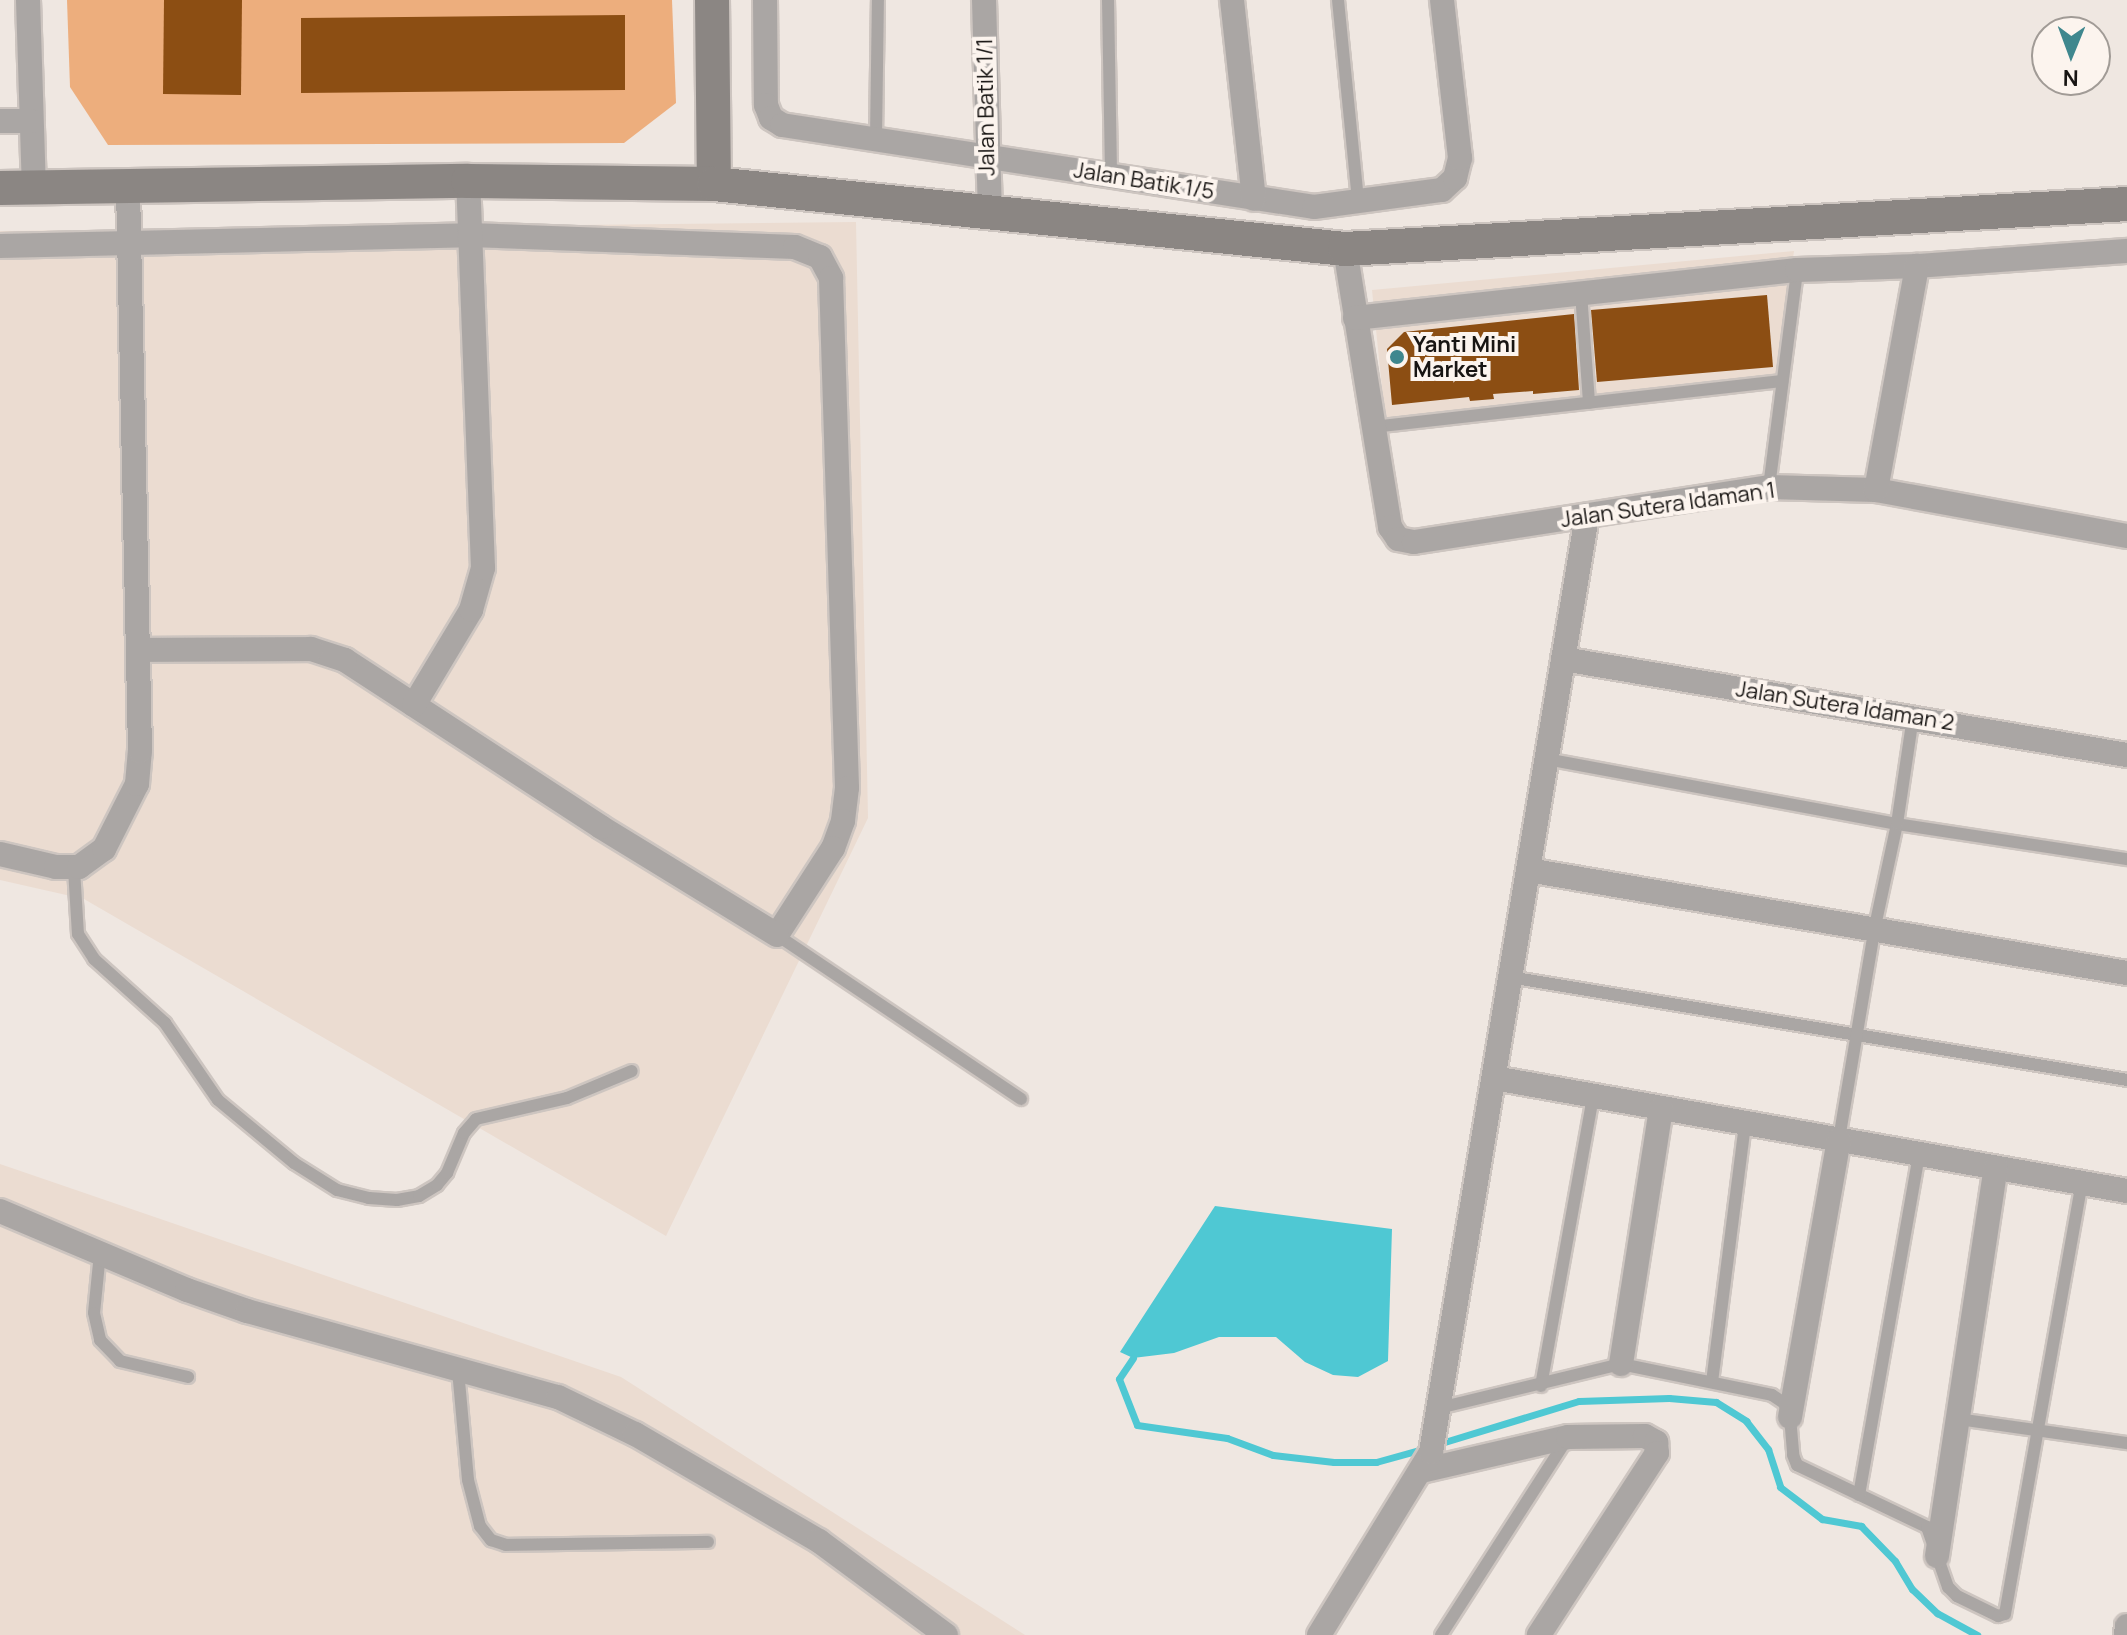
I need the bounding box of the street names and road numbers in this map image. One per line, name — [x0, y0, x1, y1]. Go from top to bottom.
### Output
street label: Jalan Batik 1/1 — [972, 38, 1000, 176]
street label: Jalan Batik 1/5 — [1072, 157, 1216, 205]
street label: Jalan Sutera Idaman 1 — [1559, 477, 1777, 533]
street label: Jalan Sutera Idaman 2 — [1734, 676, 1956, 736]

